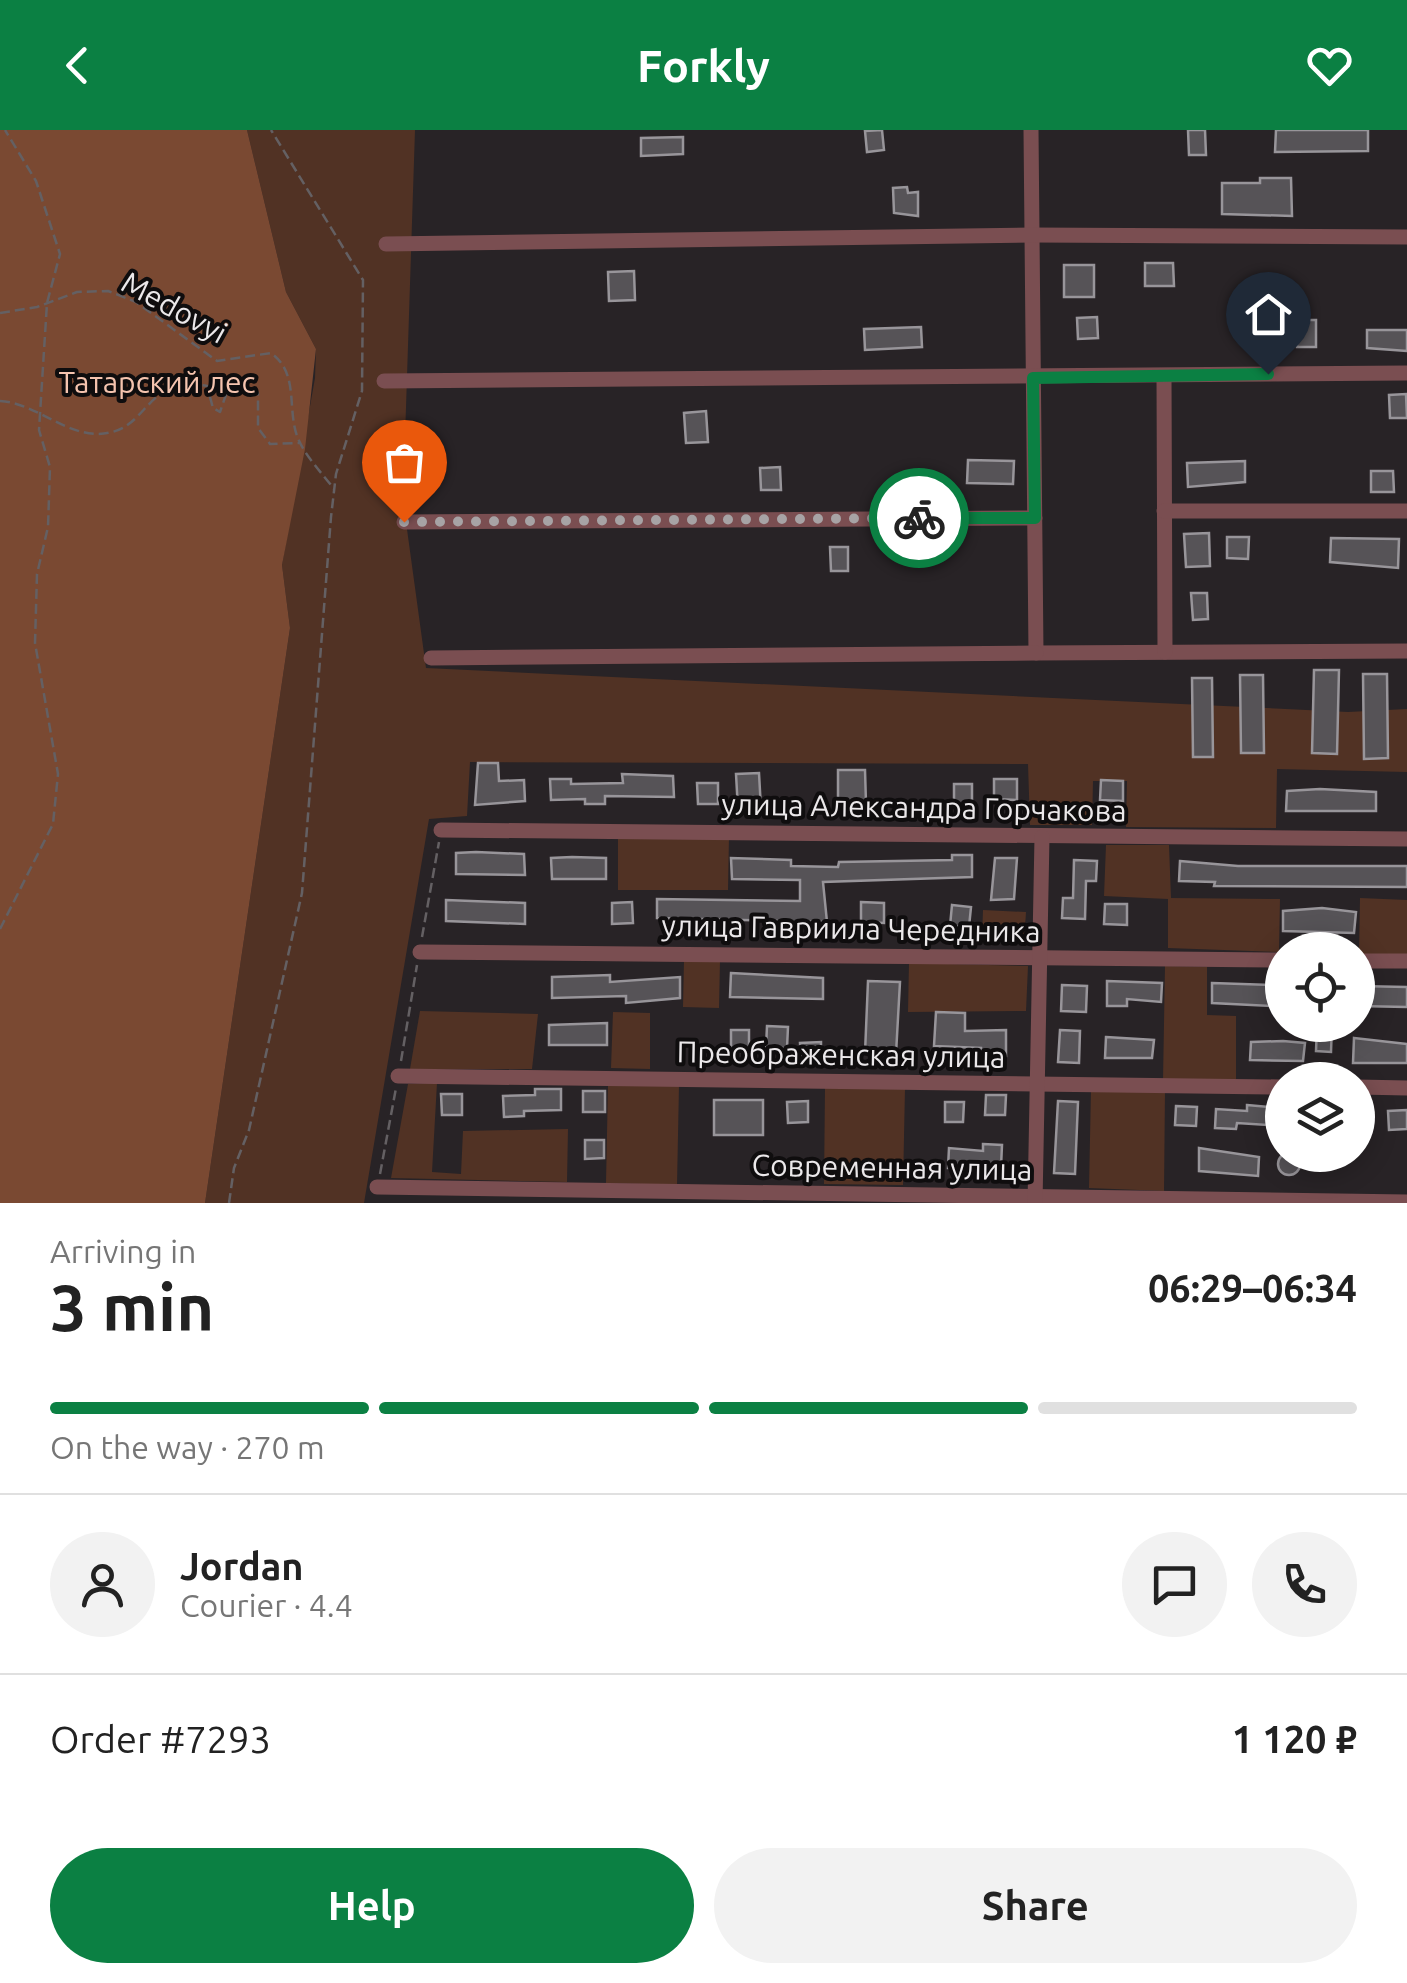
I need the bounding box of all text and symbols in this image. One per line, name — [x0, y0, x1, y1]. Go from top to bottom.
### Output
icon: back — [50, 38, 105, 93]
icon: heart — [1302, 38, 1357, 93]
text: Forkly — [637, 40, 770, 91]
street label: Medovyi — [116, 264, 233, 350]
pin — [1226, 272, 1311, 375]
icon: home — [1241, 287, 1296, 342]
park label: Татарский лес — [58, 365, 256, 399]
pin — [362, 420, 447, 523]
icon: bag — [377, 435, 432, 490]
courier — [869, 468, 969, 568]
icon: bike — [892, 491, 947, 546]
street label: улица Александра Горчакова — [721, 786, 1127, 828]
street label: улица Гавриила Чередника — [661, 908, 1041, 948]
map controls — [1265, 932, 1375, 1172]
button: locate — [1265, 932, 1375, 1042]
street label: Преображенская улица — [676, 1034, 1006, 1074]
button: layers — [1265, 1062, 1375, 1172]
street label: Современная улица — [751, 1148, 1033, 1186]
text: Arriving in — [50, 1233, 196, 1269]
text: 06:29–06:34 — [1148, 1267, 1357, 1309]
text: 3 min — [50, 1270, 214, 1343]
text: On the way · 270 m — [50, 1429, 325, 1465]
button: person — [50, 1532, 155, 1637]
button: chat — [1122, 1532, 1227, 1637]
button: phone — [1252, 1532, 1357, 1637]
text: Jordan — [180, 1545, 304, 1587]
text: Courier · 4.4 — [180, 1587, 353, 1623]
text: Order #7293 — [50, 1718, 271, 1760]
text: 1 120 ₽ — [1232, 1718, 1357, 1760]
button: Help — [50, 1848, 694, 1963]
button: Share — [714, 1848, 1357, 1963]

